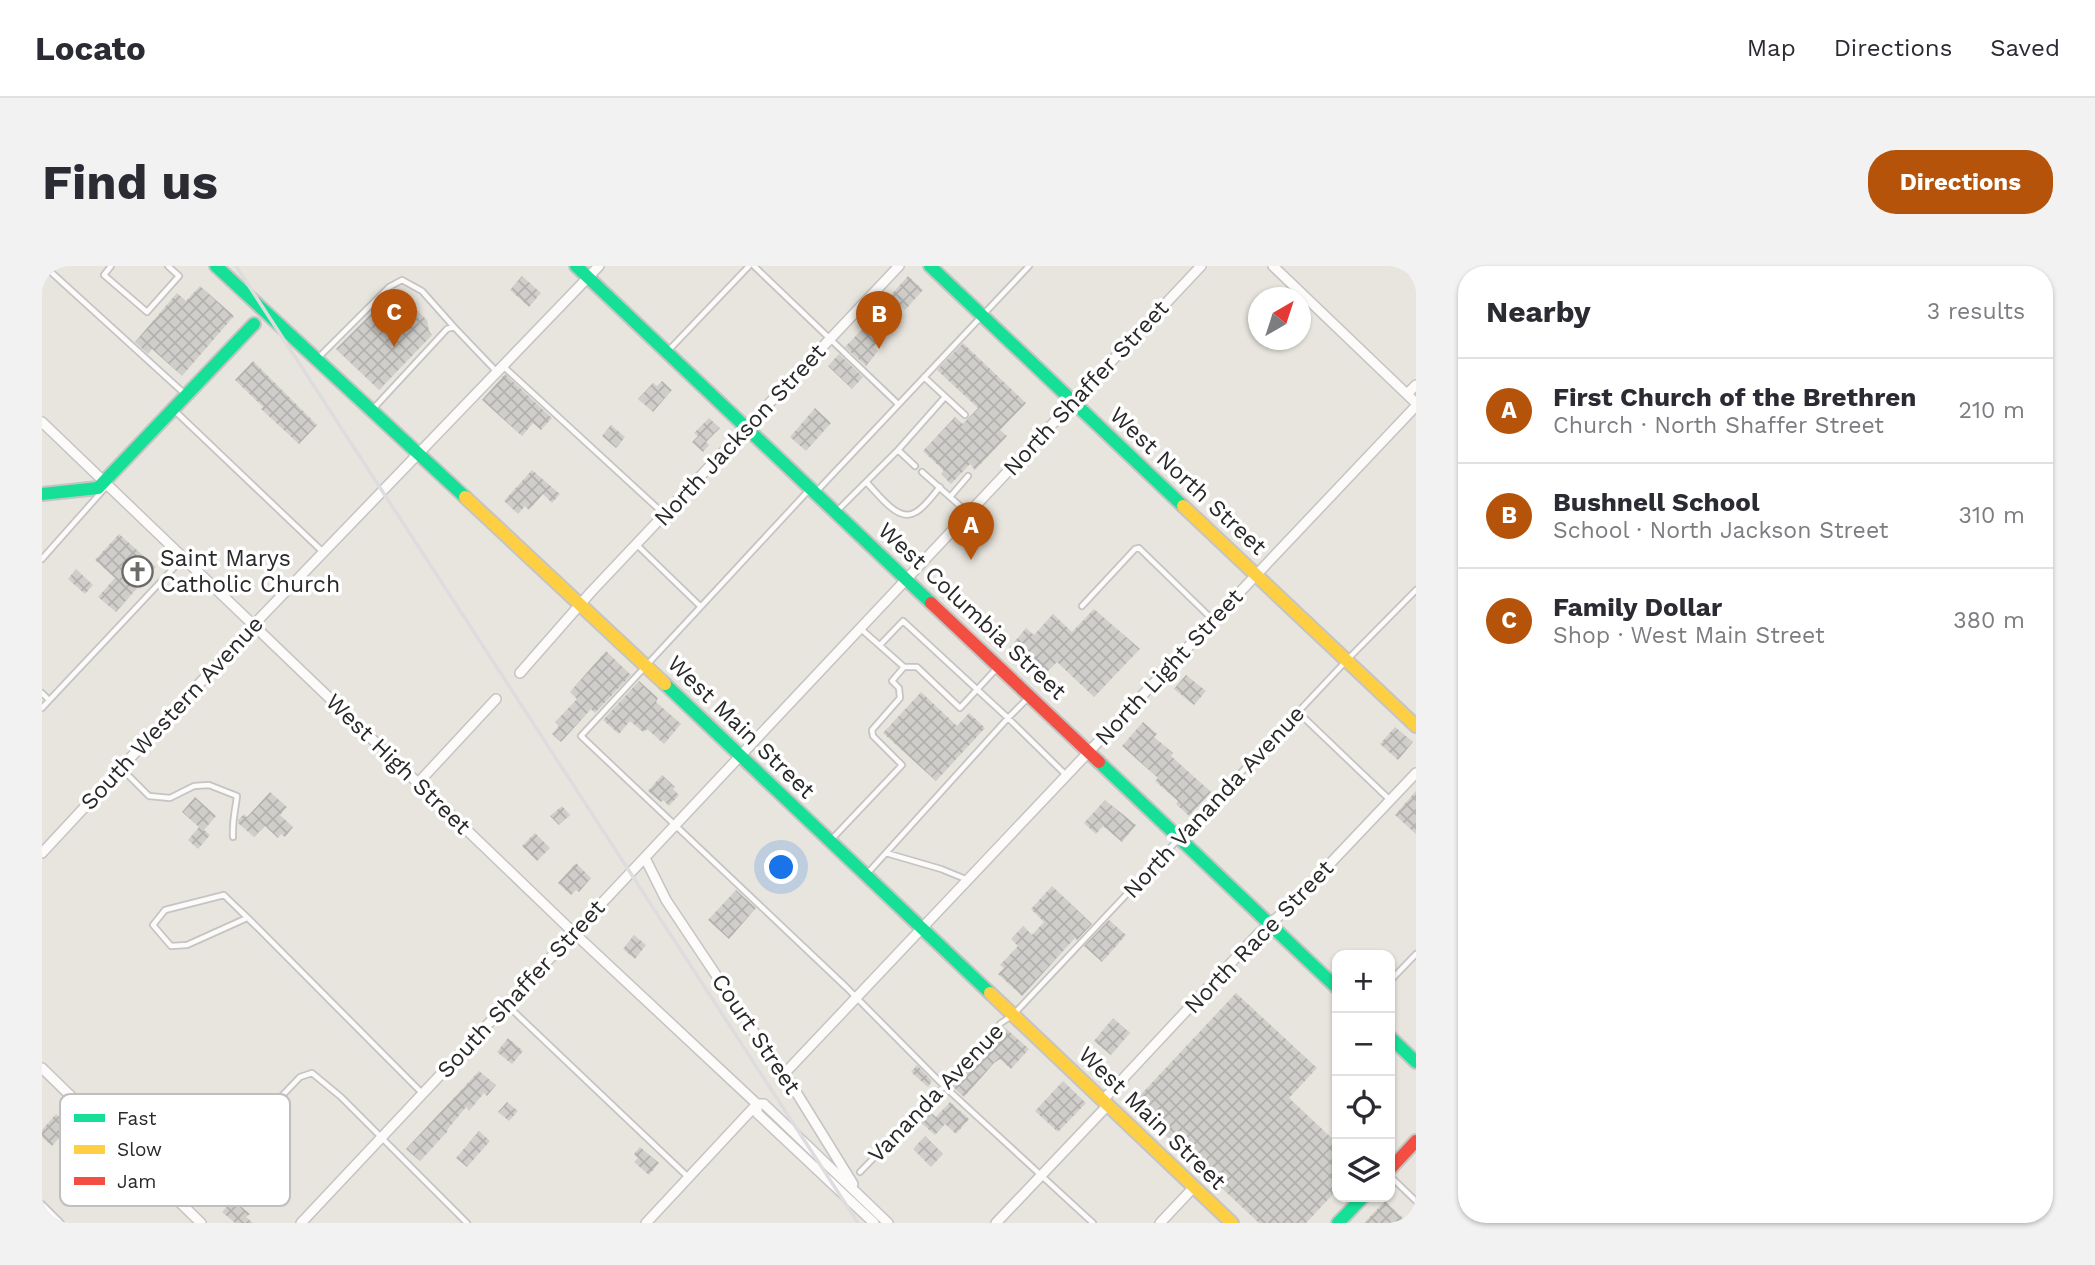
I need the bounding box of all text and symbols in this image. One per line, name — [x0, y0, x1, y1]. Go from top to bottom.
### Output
text: Locato — [35, 29, 146, 68]
text: Map — [1747, 34, 1796, 62]
text: Directions — [1834, 34, 1952, 62]
text: Saved — [1990, 34, 2060, 62]
button: Directions — [1868, 150, 2053, 214]
text: Find us — [42, 153, 218, 211]
north arrow — [1248, 287, 1311, 350]
pin: C — [371, 289, 417, 347]
pin: B — [856, 291, 902, 349]
text: Nearby — [1486, 294, 1591, 329]
street label: North Shaffer Street — [998, 295, 1174, 481]
text: 3 results — [1927, 298, 2025, 325]
street label: North Jackson Street — [649, 338, 832, 532]
text: First Church of the Brethren — [1553, 382, 1916, 412]
text: A — [1501, 397, 1517, 424]
text: 210 m — [1959, 397, 2025, 424]
street label: West North Street — [1104, 401, 1272, 561]
text: Church · North Shaffer Street — [1553, 412, 1884, 439]
text: Bushnell School — [1553, 487, 1759, 517]
pin: A — [948, 502, 994, 560]
text: B — [1501, 502, 1517, 529]
text: 310 m — [1959, 502, 2025, 529]
street label: West Columbia Street — [872, 517, 1072, 705]
text: School · North Jackson Street — [1553, 517, 1888, 544]
place label: Saint Marys Catholic Church — [160, 545, 340, 598]
church icon: Saint Marys Catholic Church — [120, 554, 154, 588]
street label: North Light Street — [1090, 583, 1249, 751]
text: Family Dollar — [1553, 592, 1722, 622]
text: C — [1501, 607, 1517, 634]
text: 380 m — [1953, 607, 2025, 634]
street label: South Western Avenue — [75, 610, 269, 816]
text: Shop · West Main Street — [1553, 622, 1825, 649]
street label: West Main Street — [662, 650, 820, 804]
street label: West High Street — [320, 688, 476, 840]
street label: North Vananda Avenue — [1118, 700, 1310, 904]
your location — [764, 850, 798, 884]
street label: North Race Street — [1179, 855, 1339, 1019]
street label: South Shaffer Street — [432, 894, 611, 1084]
map controls — [1332, 950, 1395, 1202]
button: + — [1332, 950, 1395, 1013]
street label: Court Street — [706, 969, 806, 1100]
button: − — [1332, 1013, 1395, 1076]
street label: Vananda Avenue — [863, 1018, 1009, 1168]
street label: West Main Street — [1073, 1041, 1231, 1195]
button: locate — [1332, 1076, 1395, 1139]
legend — [60, 1094, 290, 1206]
text: Fast — [117, 1107, 156, 1130]
text: Slow — [117, 1138, 162, 1161]
button: layers — [1332, 1139, 1395, 1202]
text: Jam — [117, 1170, 156, 1193]

